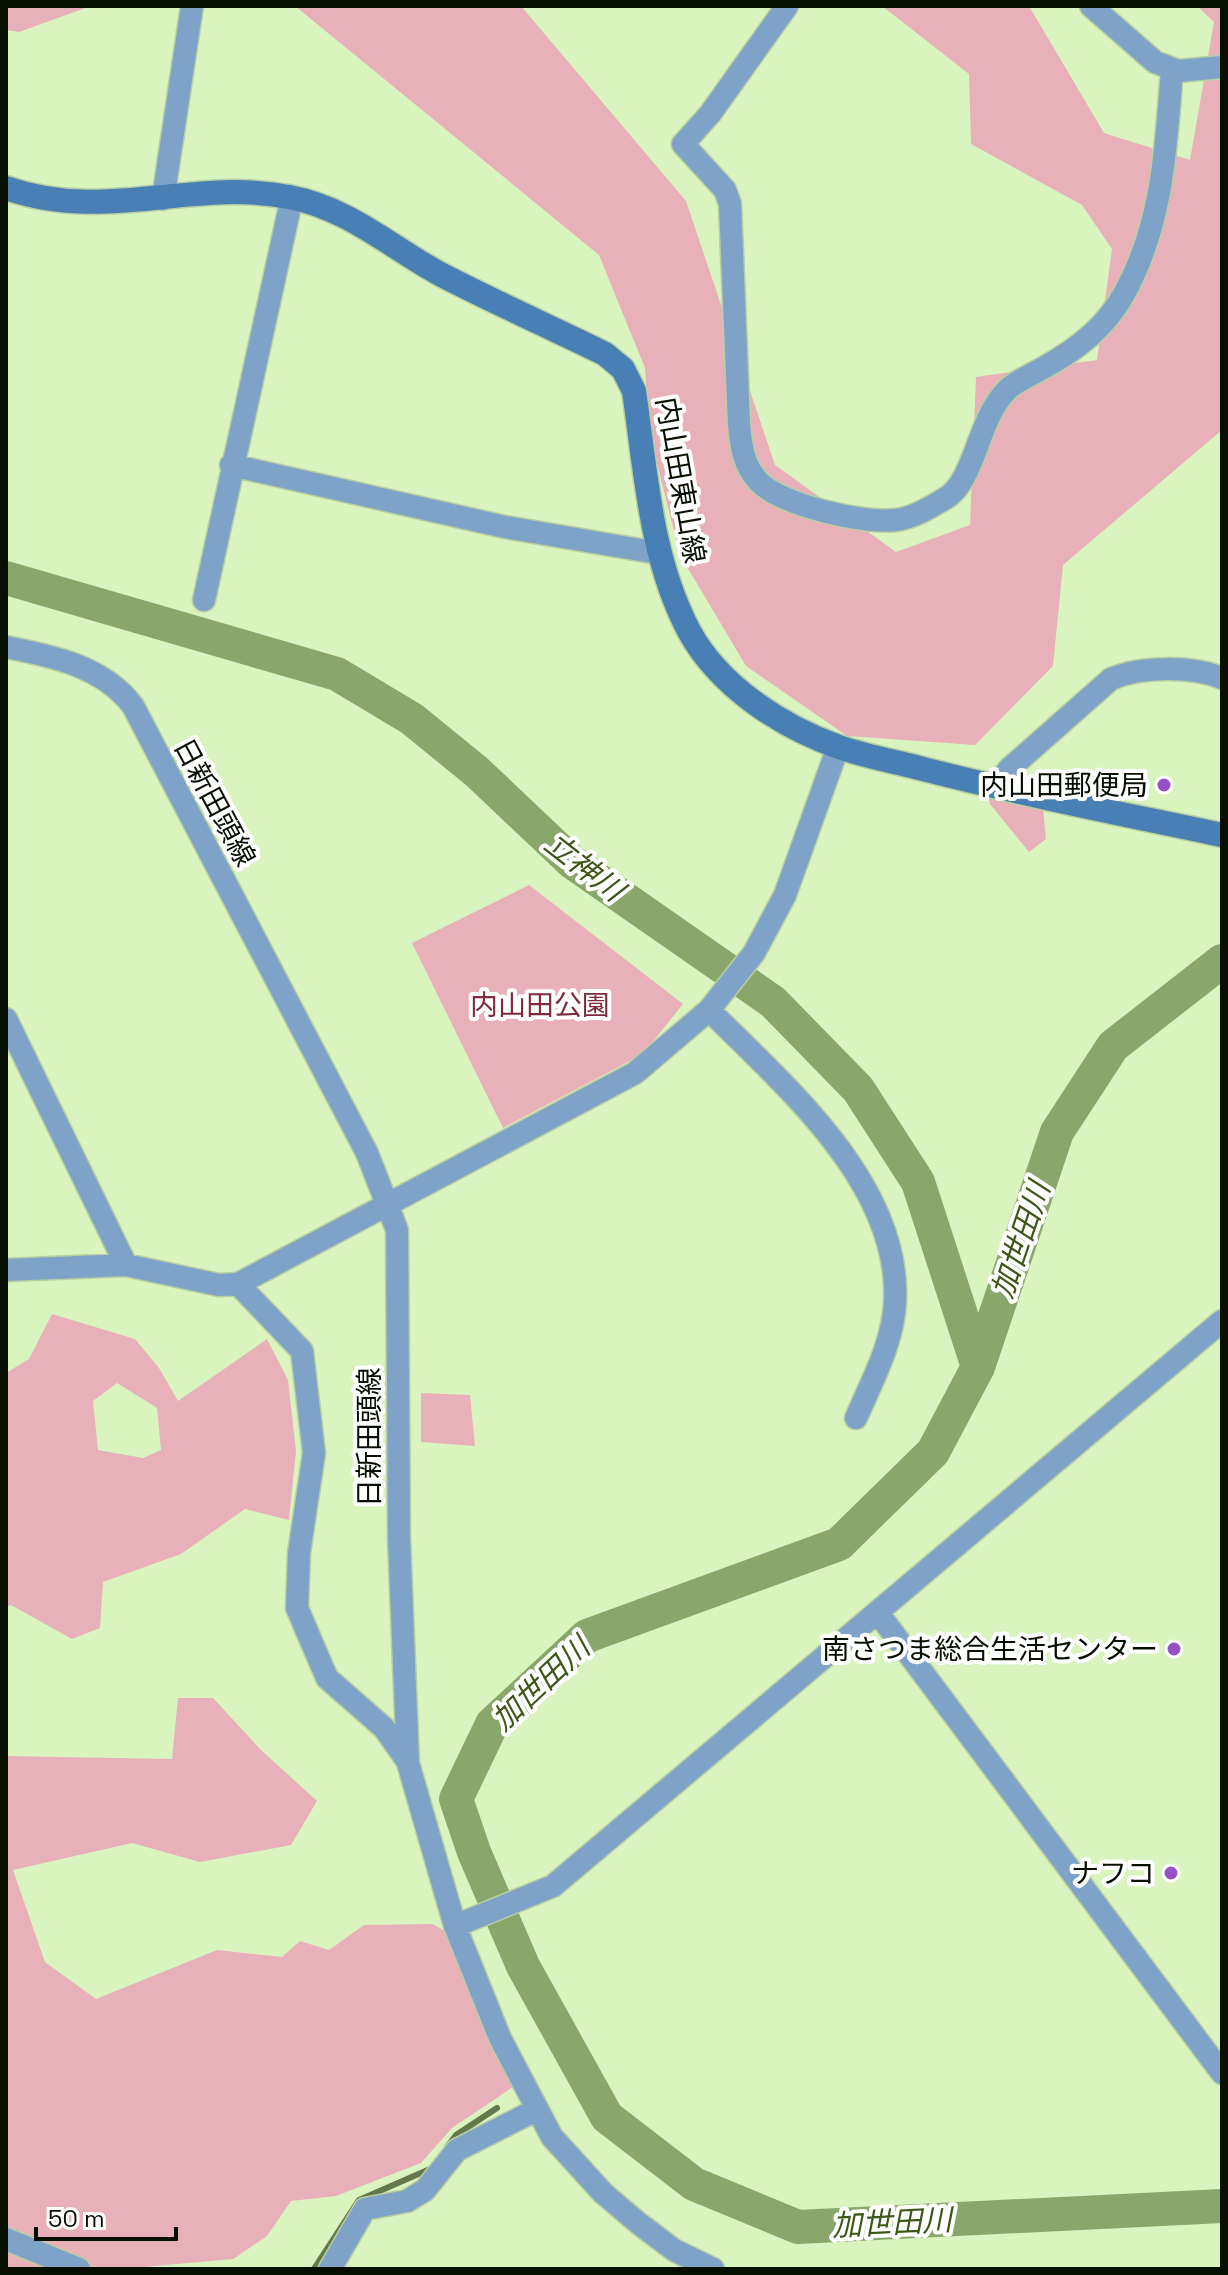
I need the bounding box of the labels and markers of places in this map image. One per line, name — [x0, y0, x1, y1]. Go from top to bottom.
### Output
place label: 内山田郵便局 — [980, 767, 1148, 803]
marker: 内山田郵便局 — [1155, 776, 1173, 794]
place label: 南さつま総合生活センター — [822, 1631, 1158, 1667]
marker: 南さつま総合生活センター — [1165, 1640, 1183, 1658]
place label: ナフコ — [1071, 1855, 1155, 1891]
marker: ナフコ — [1162, 1864, 1180, 1882]

